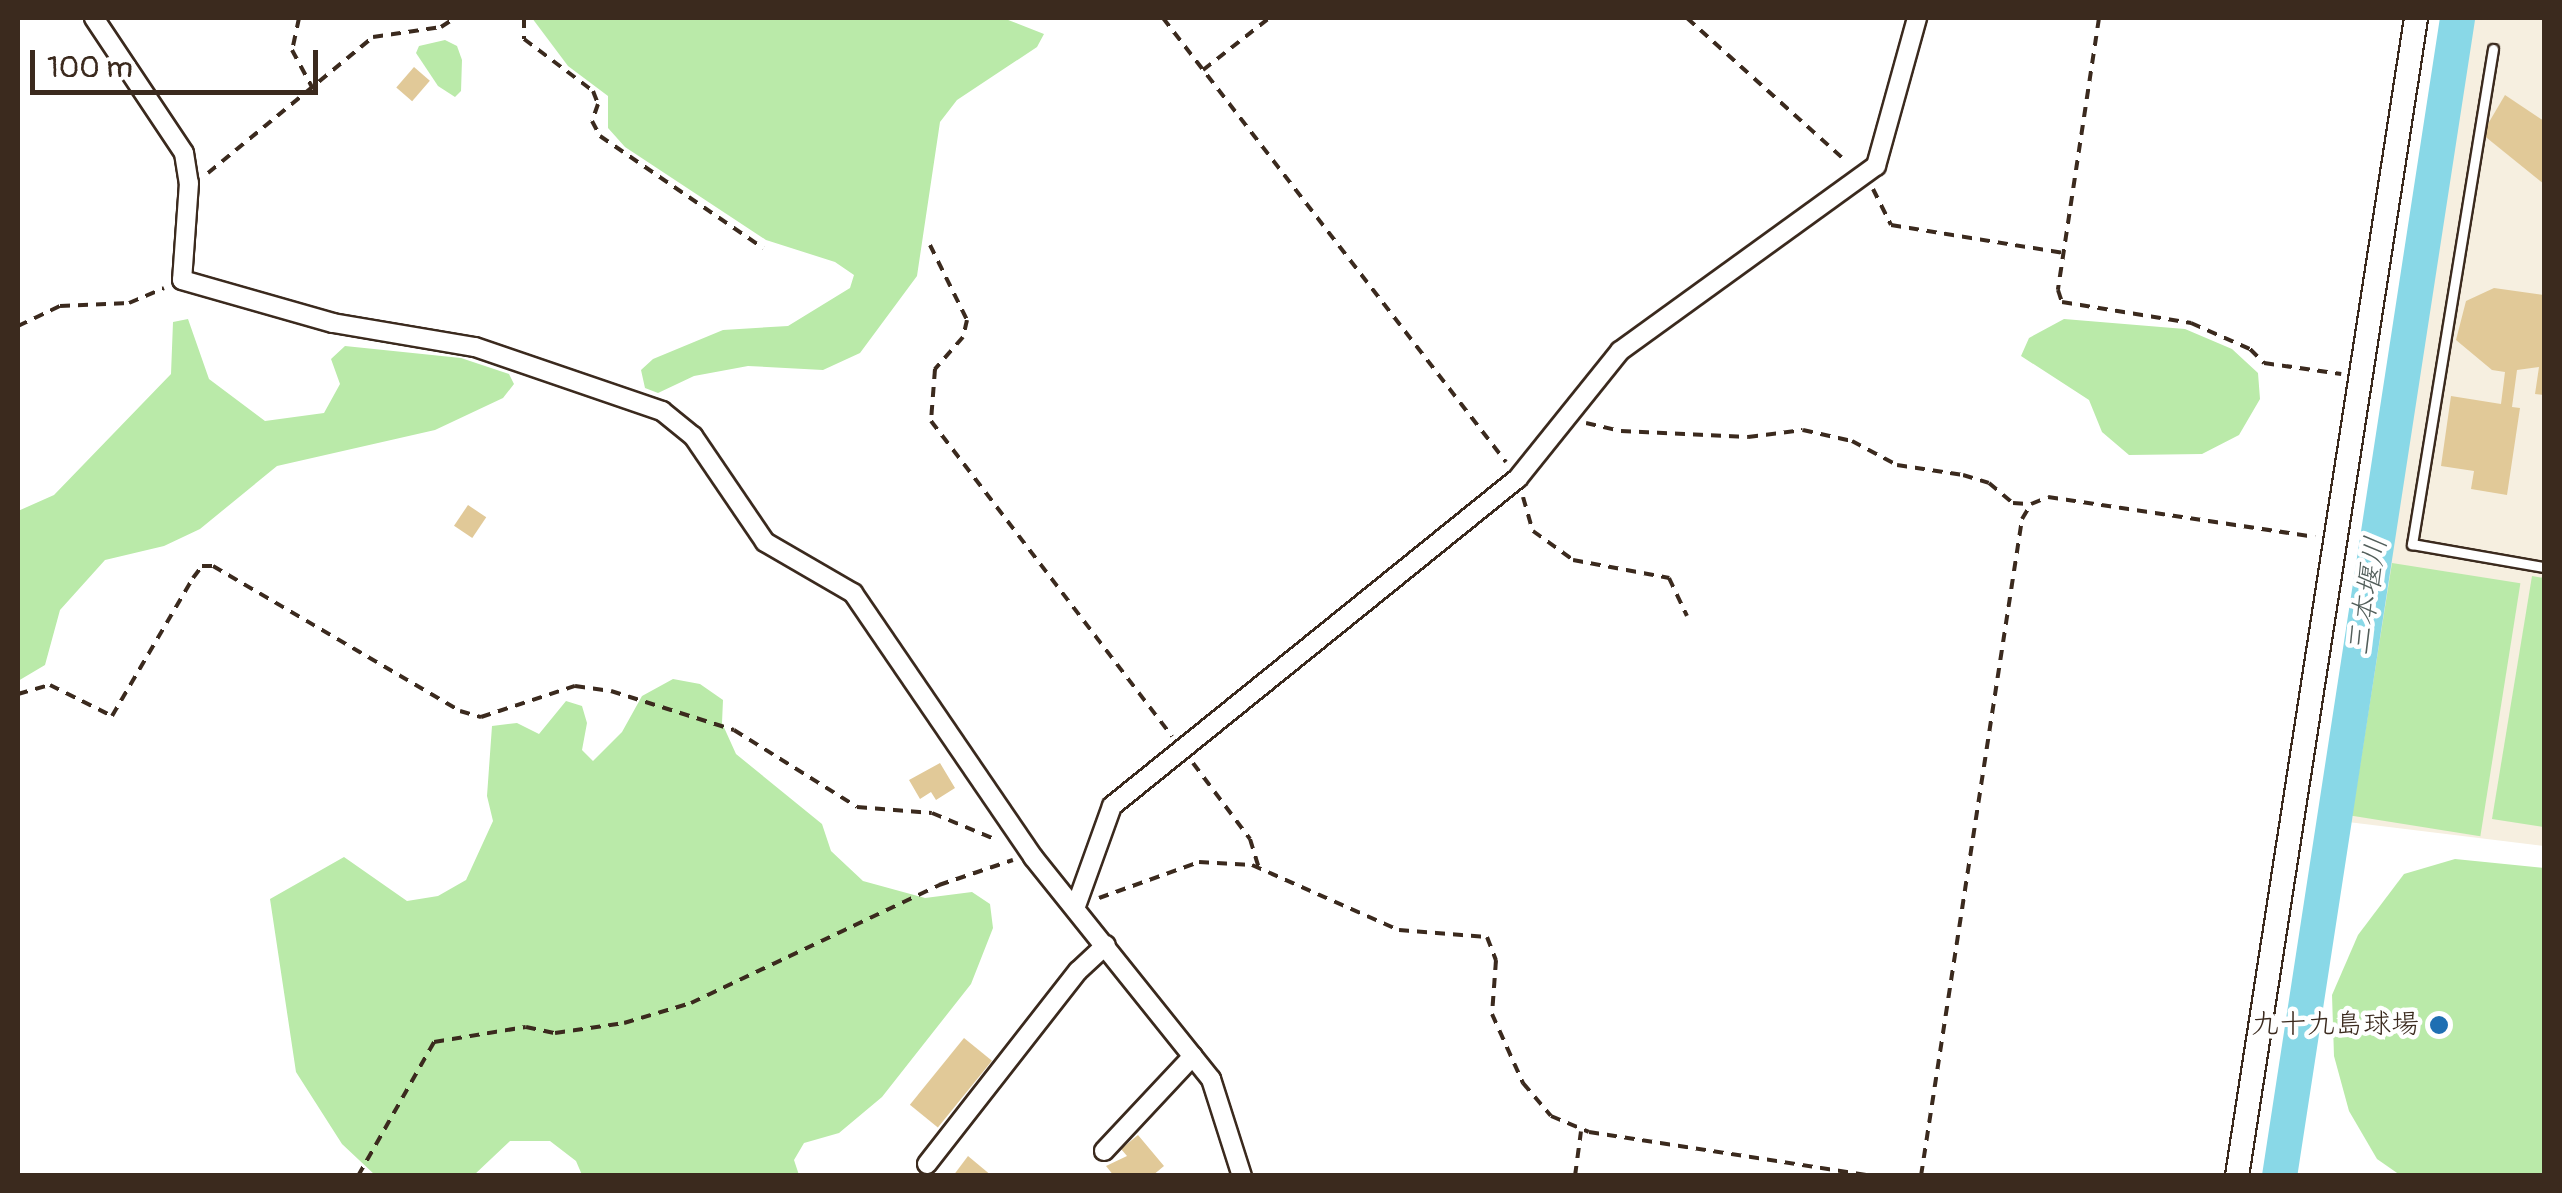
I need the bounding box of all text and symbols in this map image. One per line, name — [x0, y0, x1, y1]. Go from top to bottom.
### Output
scale bar — [35, 30, 322, 92]
text: 100 m — [47, 49, 133, 86]
water label: 三本堰川 — [2341, 534, 2395, 658]
place label: 九十九島球場 — [2251, 1008, 2419, 1042]
marker: 九十九島球場 — [2428, 1014, 2450, 1036]

